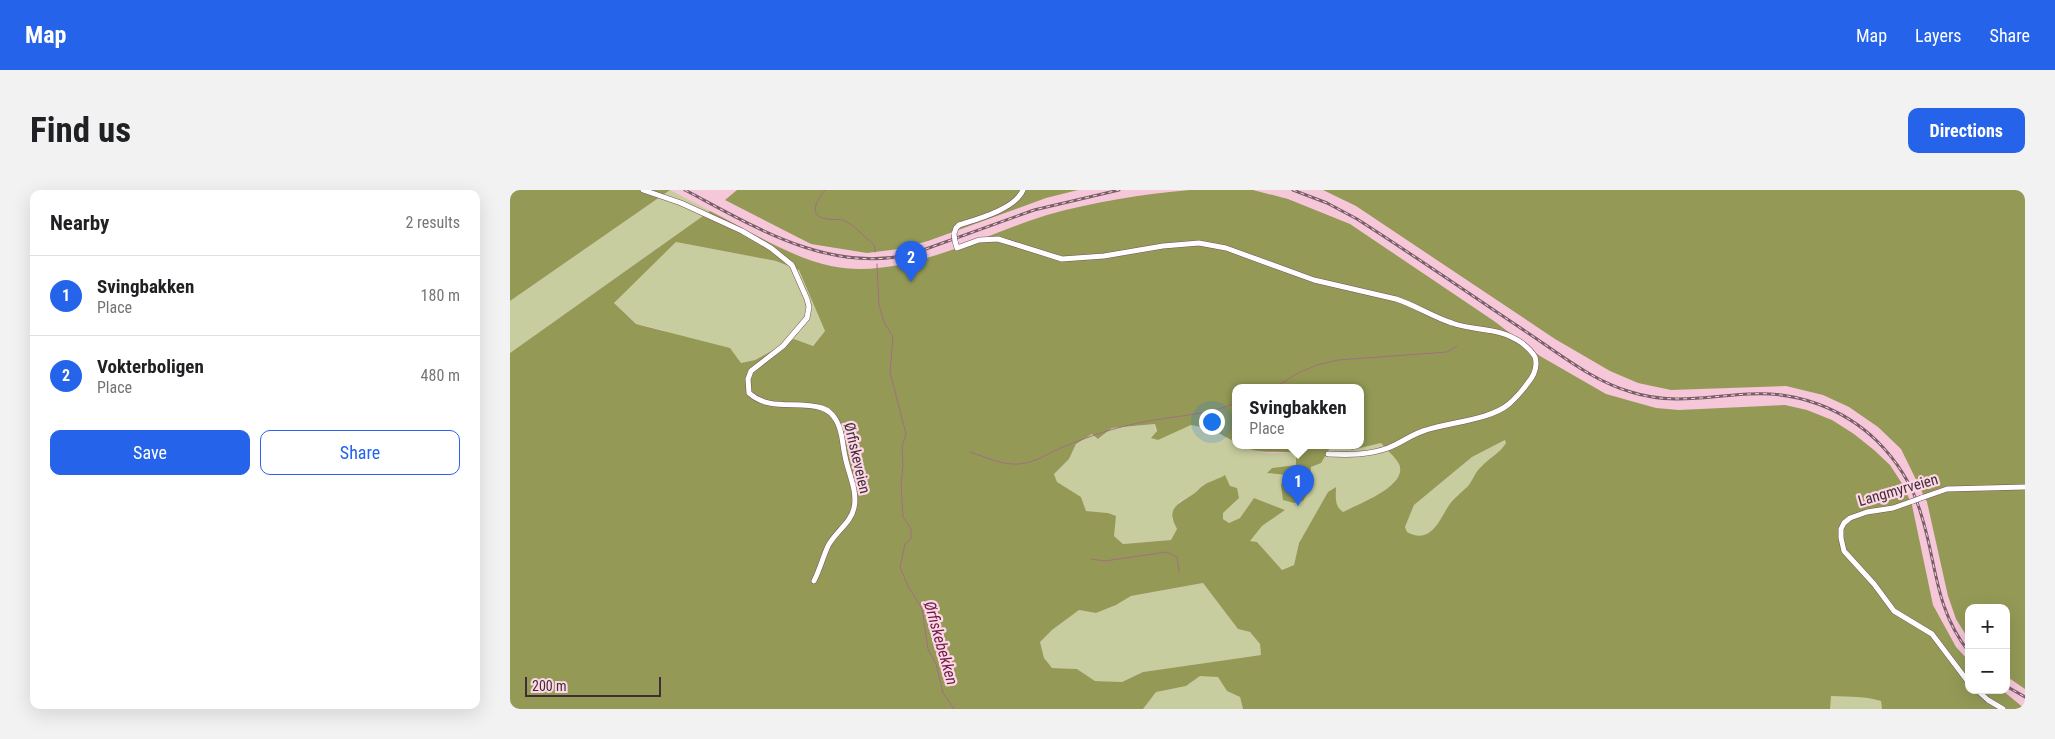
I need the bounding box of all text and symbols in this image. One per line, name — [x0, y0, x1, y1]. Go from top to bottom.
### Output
text: Map — [25, 21, 66, 49]
text: Map — [1856, 25, 1887, 46]
text: Layers — [1915, 25, 1962, 46]
text: Share — [1990, 25, 2030, 46]
button: Directions — [1908, 108, 2025, 153]
text: Find us — [30, 110, 131, 151]
text: Nearby — [50, 211, 109, 235]
text: 2 results — [405, 213, 460, 232]
pin: 2 — [895, 241, 927, 282]
text: Svingbakken — [97, 275, 194, 298]
text: 1 — [62, 286, 70, 305]
text: 180 m — [421, 286, 460, 305]
text: Place — [97, 298, 132, 317]
text: Vokterboligen — [97, 355, 204, 378]
text: 2 — [62, 366, 70, 385]
text: 480 m — [421, 366, 460, 385]
text: Place — [97, 378, 132, 397]
popup — [1232, 384, 1364, 449]
text: Svingbakken — [1249, 396, 1347, 419]
your location — [1199, 409, 1225, 435]
text: Place — [1249, 419, 1284, 438]
street label: Ørfiskeveien — [840, 421, 874, 495]
button: Save — [50, 430, 250, 475]
button: Share — [260, 430, 460, 475]
pin: 1 — [1282, 465, 1314, 506]
street label: Langmyrveien — [1856, 470, 1940, 510]
water label: Ørfiskebekken — [920, 599, 962, 687]
map controls — [1965, 604, 2010, 694]
button: + — [1965, 604, 2010, 649]
button: − — [1965, 649, 2010, 694]
scale bar — [525, 674, 661, 697]
text: 200 m — [532, 678, 567, 694]

